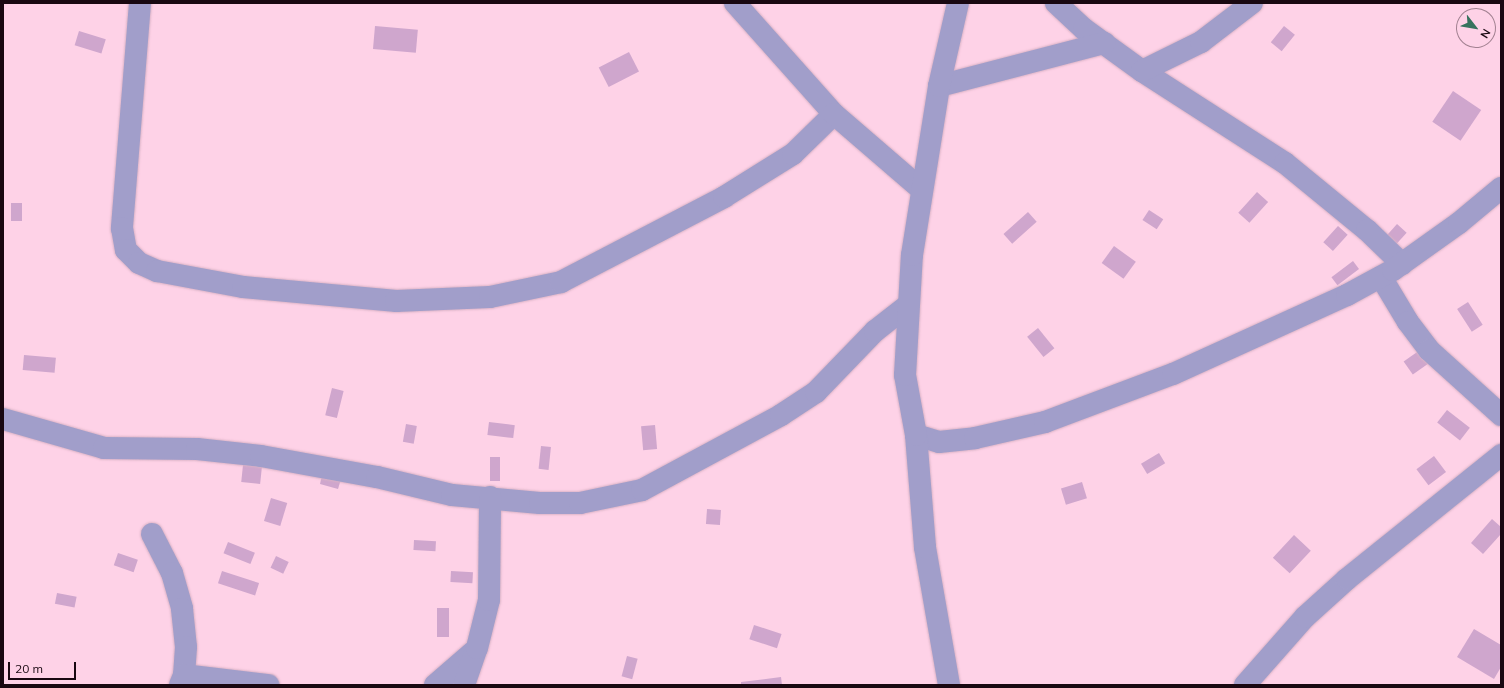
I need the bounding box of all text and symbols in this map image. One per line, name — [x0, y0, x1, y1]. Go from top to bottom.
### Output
north arrow — [1456, 8, 1496, 48]
text: N — [1477, 26, 1494, 41]
scale bar — [10, 654, 78, 680]
text: 20 m — [15, 661, 43, 676]

